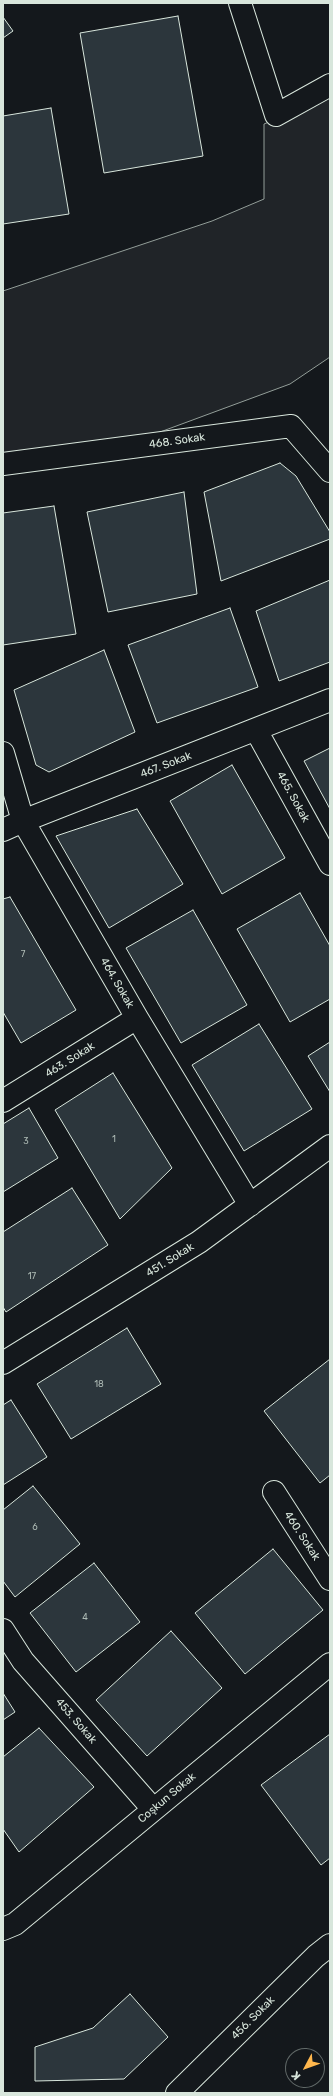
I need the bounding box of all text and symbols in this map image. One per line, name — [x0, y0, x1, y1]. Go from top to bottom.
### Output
street label: 468. Sokak — [148, 431, 206, 451]
street label: 467. Sokak — [138, 749, 194, 781]
street label: 465. Sokak — [274, 769, 312, 825]
house number: 7 — [21, 949, 25, 959]
street label: 464. Sokak — [97, 955, 137, 1011]
street label: 463. Sokak — [43, 1040, 97, 1080]
house number: 1 — [112, 1134, 116, 1144]
house number: 3 — [23, 1136, 29, 1146]
street label: 451. Sokak — [144, 1240, 196, 1280]
house number: 17 — [28, 1271, 36, 1281]
house number: 18 — [94, 1379, 104, 1389]
street label: 460. Sokak — [281, 1509, 323, 1563]
house number: 6 — [32, 1522, 38, 1532]
house number: 4 — [82, 1612, 88, 1622]
street label: 453. Sokak — [53, 1696, 99, 1746]
street label: Coşkun Sokak — [135, 1770, 199, 1826]
street label: 456. Sokak — [229, 1994, 277, 2042]
north arrow — [285, 2048, 325, 2088]
text: K — [289, 2069, 304, 2083]

